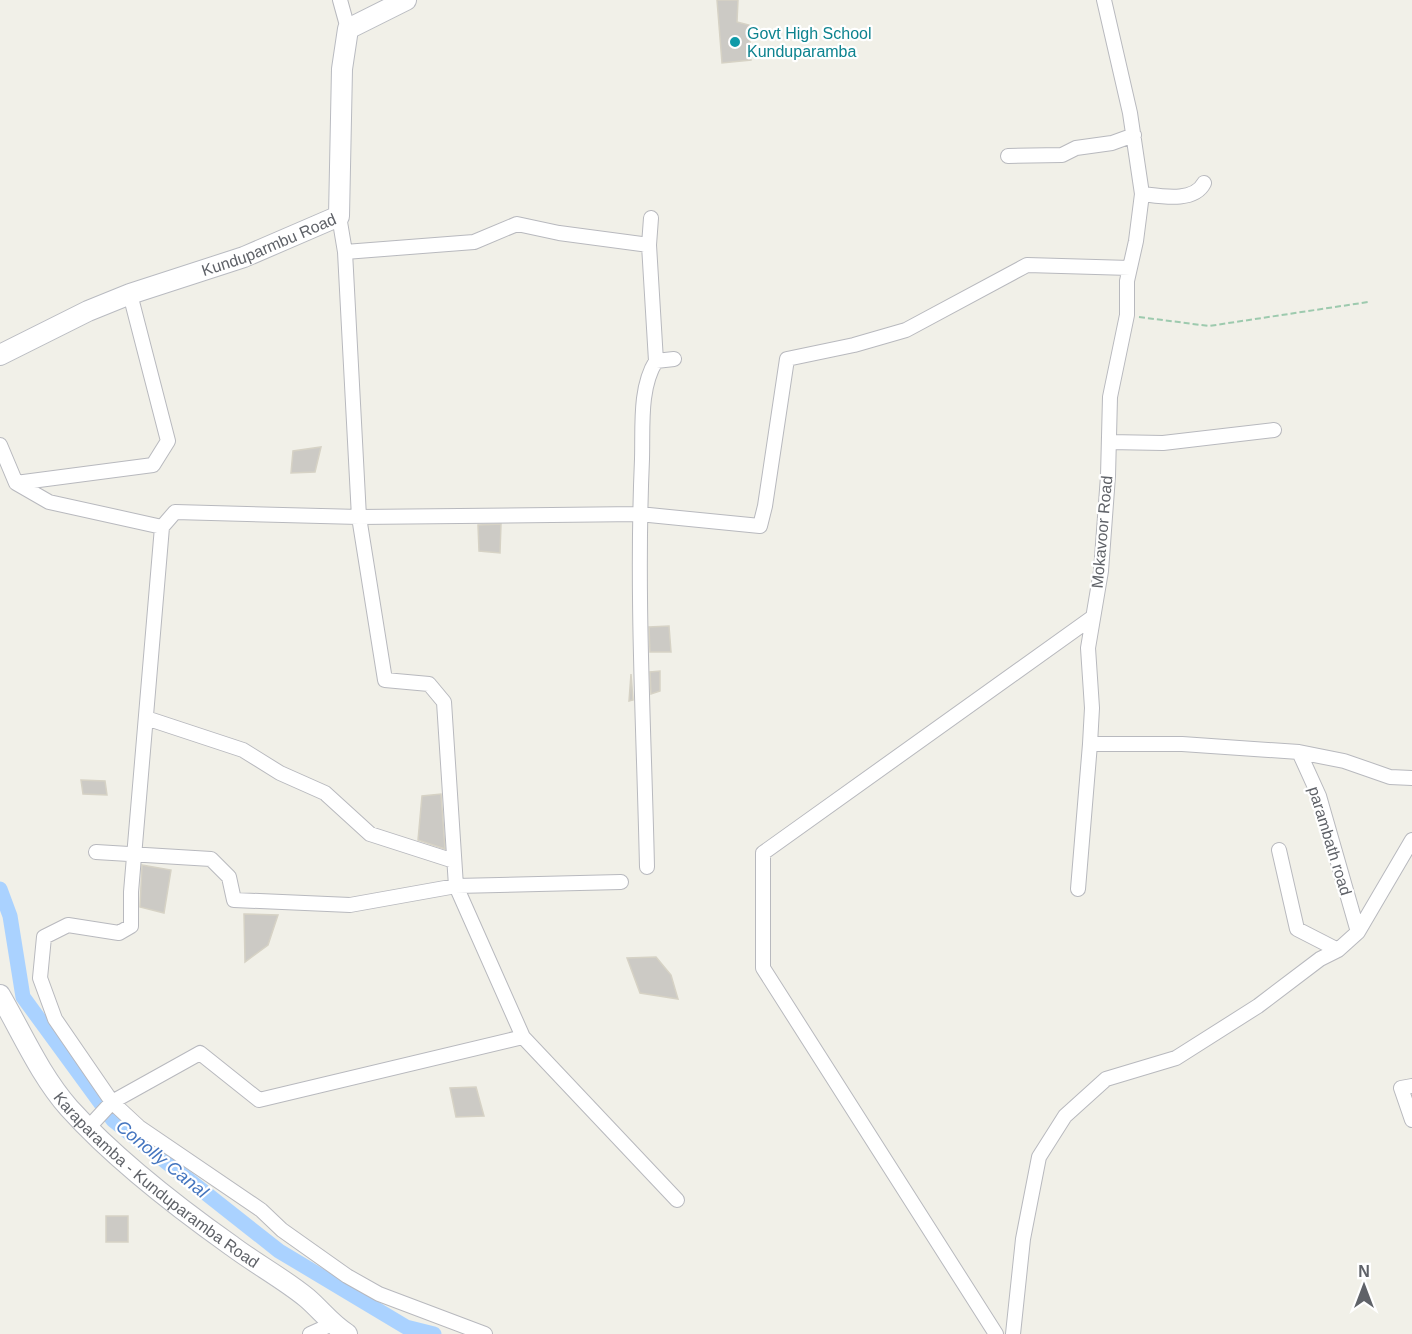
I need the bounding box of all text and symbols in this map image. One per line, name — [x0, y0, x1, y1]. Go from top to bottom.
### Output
place label: Govt High School Kunduparamba — [747, 25, 872, 60]
marker: Govt High School Kunduparamba — [728, 35, 742, 49]
street label: Kunduparmbu Road — [199, 210, 338, 279]
street label: Mokavoor Road — [1089, 475, 1115, 589]
street label: parambath road — [1305, 784, 1355, 898]
street label: Karaparamba - Kunduparamba Road — [51, 1089, 262, 1271]
water label: Conolly Canal — [112, 1116, 213, 1203]
north arrow — [1334, 1256, 1394, 1316]
text: N — [1358, 1263, 1370, 1280]

